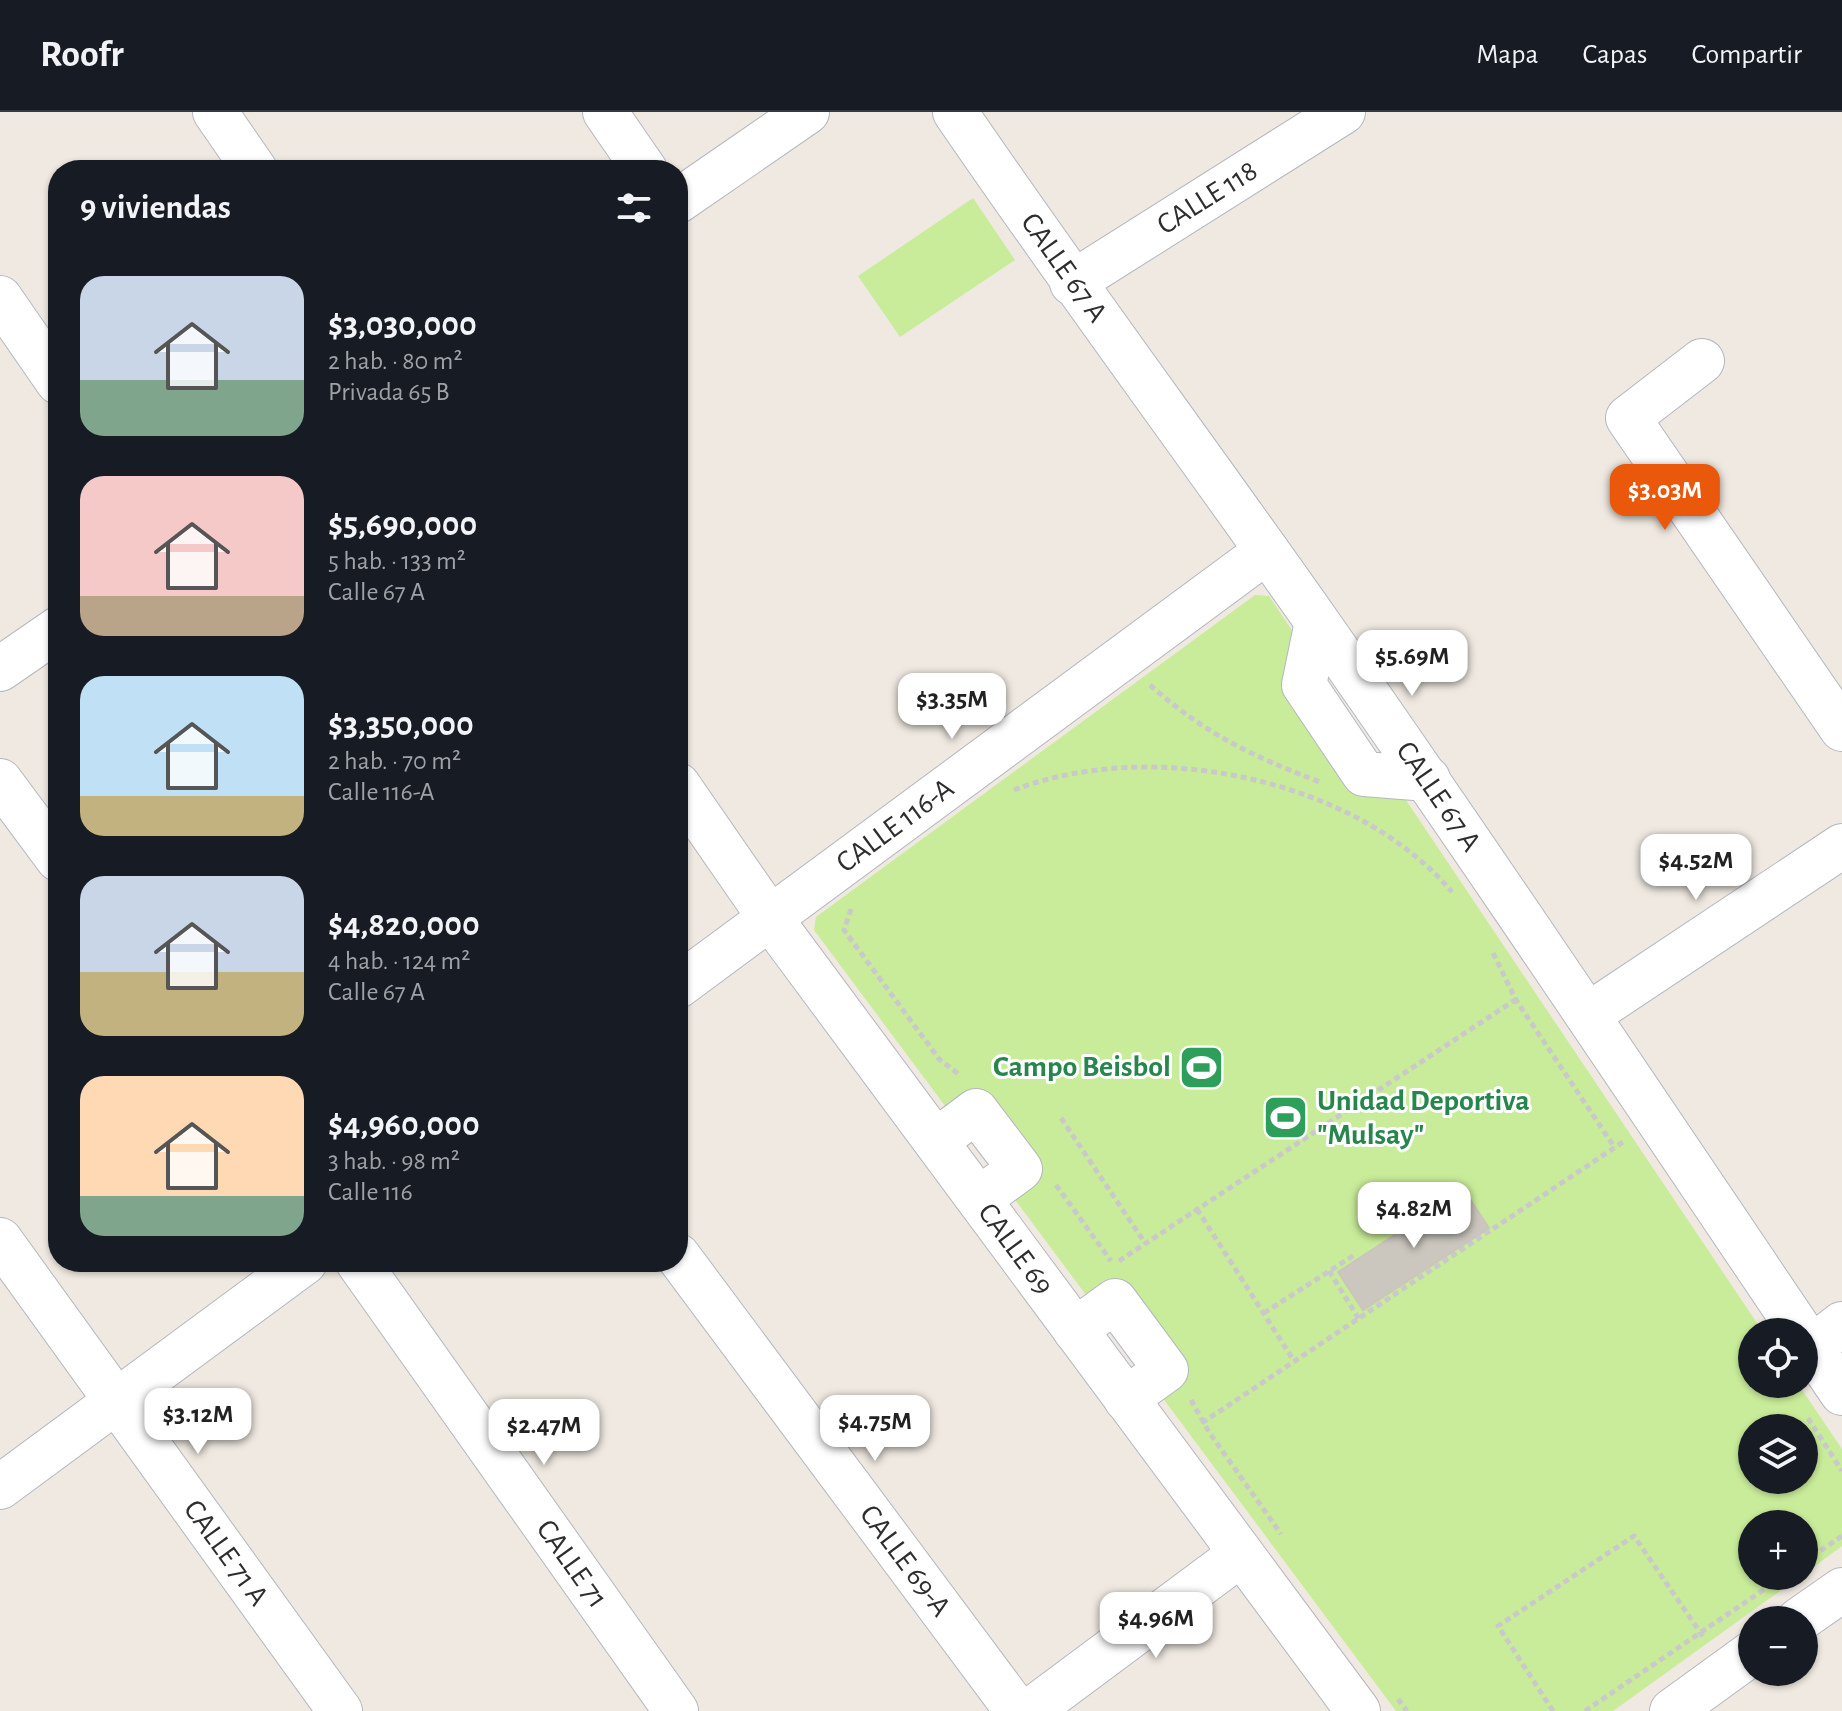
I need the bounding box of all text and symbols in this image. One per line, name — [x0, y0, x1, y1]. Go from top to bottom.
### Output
text: Roofr — [40, 36, 124, 74]
text: Mapa — [1476, 41, 1538, 69]
text: Capas — [1582, 41, 1647, 69]
text: Compartir — [1691, 41, 1802, 69]
street label: CALLE 118 — [1152, 155, 1263, 240]
icon: filters — [612, 186, 656, 230]
text: 9 viviendas — [80, 191, 231, 225]
street label: CALLE 67 A — [1015, 208, 1113, 328]
icon: home — [144, 308, 240, 404]
text: $3,030,000 — [328, 308, 477, 342]
text: 2 hab. · 80 m² — [328, 348, 463, 374]
text: Privada 65 B — [328, 379, 450, 405]
pin: $3.03M — [1600, 464, 1730, 532]
text: $3.03M — [1628, 477, 1702, 503]
icon: home — [144, 508, 240, 604]
text: $5,690,000 — [328, 508, 477, 542]
text: 5 hab. · 133 m² — [328, 548, 466, 574]
text: Calle 67 A — [328, 579, 425, 605]
pin: $5.69M — [1347, 630, 1477, 698]
text: $5.69M — [1375, 643, 1449, 669]
pin: $3.35M — [887, 673, 1017, 741]
text: $3.35M — [916, 686, 988, 712]
icon: home — [144, 708, 240, 804]
text: $3,350,000 — [328, 708, 474, 742]
street label: CALLE 67 A — [1390, 736, 1486, 857]
text: 2 hab. · 70 m² — [328, 748, 461, 774]
street label: CALLE 116-A — [831, 773, 959, 878]
text: Calle 116-A — [328, 779, 434, 805]
pin: $4.52M — [1631, 834, 1761, 902]
text: $4.52M — [1659, 847, 1733, 873]
icon: home — [144, 908, 240, 1004]
text: $4,820,000 — [328, 908, 480, 942]
text: 4 hab. · 124 m² — [328, 948, 470, 974]
text: Calle 67 A — [328, 979, 425, 1005]
sports icon: Campo Beisbol — [1178, 1043, 1226, 1091]
place label: Campo Beisbol — [993, 1052, 1171, 1082]
place label: Unidad Deportiva "Mulsay" — [1317, 1086, 1530, 1150]
sports icon: Unidad Deportiva "Mulsay" — [1262, 1094, 1310, 1142]
icon: home — [144, 1108, 240, 1204]
text: $4,960,000 — [328, 1108, 480, 1142]
text: 3 hab. · 98 m² — [328, 1148, 460, 1174]
text: Calle 116 — [328, 1179, 413, 1205]
pin: $4.82M — [1349, 1182, 1479, 1250]
text: $4.82M — [1376, 1195, 1452, 1221]
street label: CALLE 69 — [972, 1198, 1059, 1301]
map controls — [1738, 1318, 1818, 1686]
button: locate — [1738, 1318, 1818, 1398]
pin: $3.12M — [133, 1388, 263, 1456]
pin: $4.75M — [810, 1395, 940, 1463]
pin: $2.47M — [479, 1399, 609, 1467]
text: $3.12M — [162, 1401, 234, 1427]
text: $4.75M — [838, 1408, 912, 1434]
text: $2.47M — [507, 1412, 581, 1438]
button: layers — [1738, 1414, 1818, 1494]
street label: CALLE 71 A — [178, 1495, 274, 1611]
street label: CALLE 69-A — [854, 1499, 956, 1622]
button: + — [1738, 1510, 1818, 1590]
street label: CALLE 71 — [531, 1514, 613, 1613]
pin: $4.96M — [1091, 1592, 1221, 1660]
text: $4.96M — [1118, 1605, 1194, 1631]
button: − — [1738, 1606, 1818, 1686]

